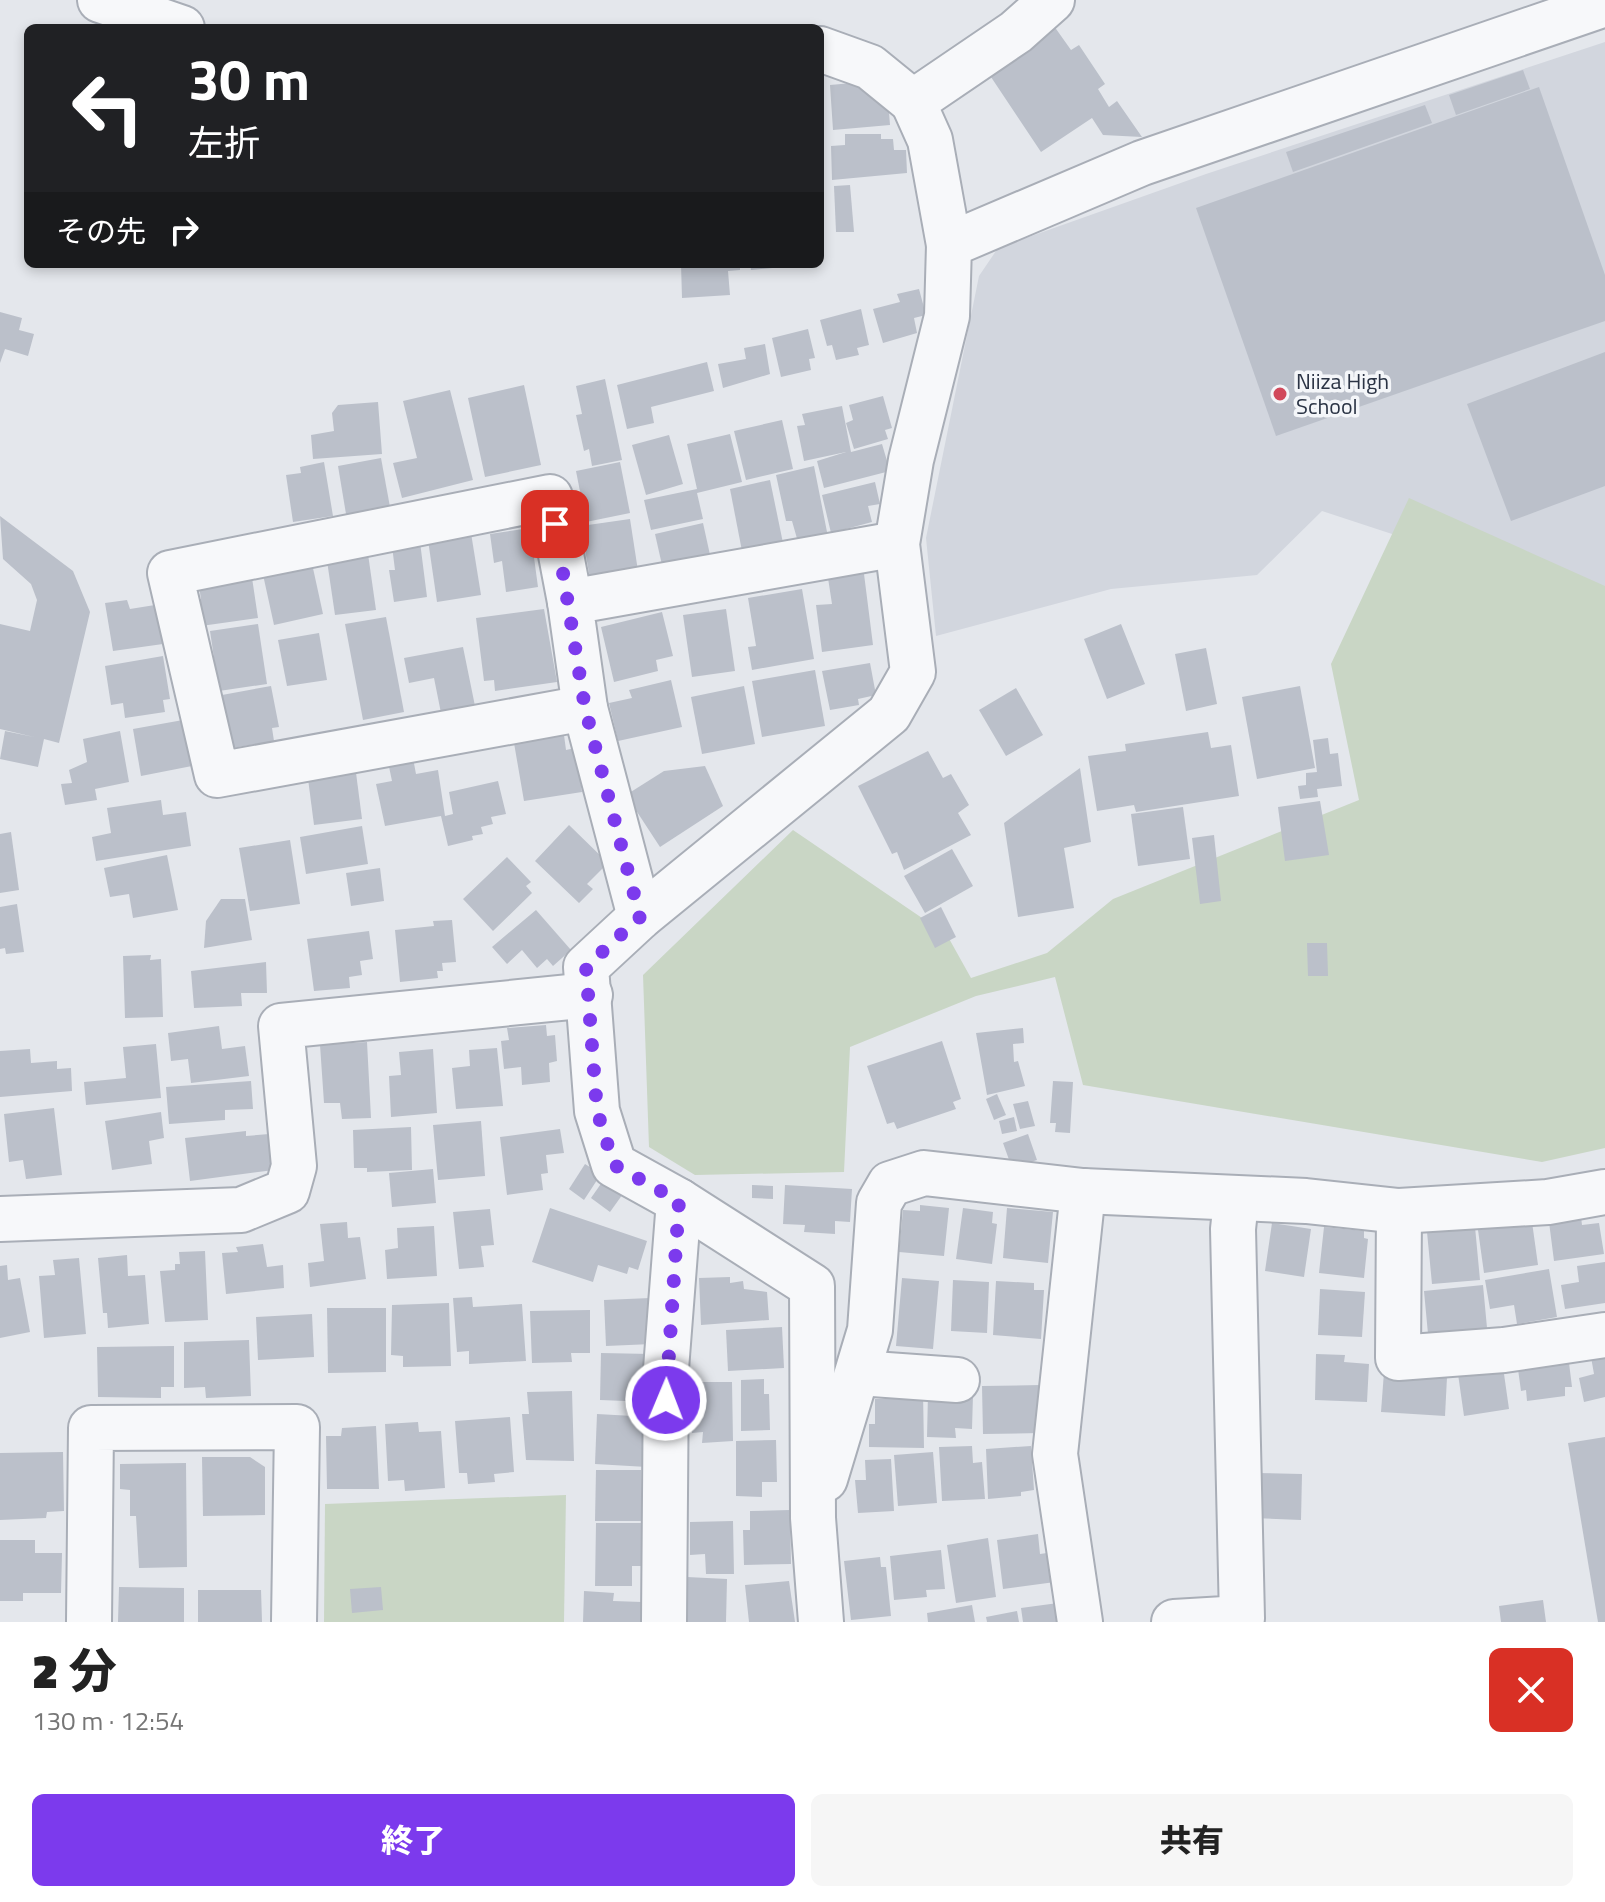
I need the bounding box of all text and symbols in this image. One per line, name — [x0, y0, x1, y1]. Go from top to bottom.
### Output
text: 30 m — [188, 37, 310, 122]
icon: left — [56, 56, 160, 160]
text: 左折 — [188, 115, 260, 170]
text: その先 — [56, 208, 146, 254]
icon: right — [162, 208, 206, 252]
place label: Niiza High School — [1296, 364, 1389, 423]
marker: Niiza High School — [1271, 385, 1289, 403]
pin — [521, 490, 589, 558]
icon: arrive — [533, 502, 577, 546]
position arrow — [624, 1358, 708, 1442]
text: 2 分 — [32, 1634, 117, 1707]
button: close — [1489, 1648, 1573, 1732]
text: 130 m · 12:54 — [32, 1701, 184, 1740]
button: 終了 — [32, 1794, 795, 1886]
button: 共有 — [811, 1794, 1573, 1886]

